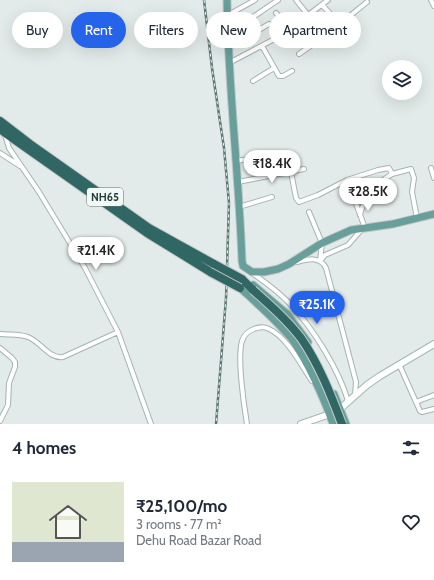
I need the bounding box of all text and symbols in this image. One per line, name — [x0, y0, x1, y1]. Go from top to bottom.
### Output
chip: Buy — [12, 12, 63, 48]
chip: Rent — [71, 12, 126, 48]
chip: Filters — [134, 12, 198, 48]
chip: New — [206, 12, 261, 48]
chip: Apartment — [269, 12, 361, 48]
map controls — [382, 60, 422, 100]
button: layers — [382, 60, 422, 100]
pin: ₹18.4K — [239, 150, 305, 184]
text: ₹18.4K — [253, 155, 291, 171]
pin: ₹28.5K — [335, 178, 401, 212]
text: ₹28.5K — [348, 183, 388, 199]
road number: NH65 — [87, 188, 123, 206]
pin: ₹21.4K — [63, 237, 129, 271]
text: ₹21.4K — [77, 242, 115, 258]
pin: ₹25.1K — [284, 291, 350, 325]
text: ₹25.1K — [299, 296, 335, 312]
icon: filters — [400, 437, 422, 459]
text: 4 homes — [12, 438, 76, 458]
text: ₹25,100/mo — [136, 496, 227, 516]
icon: home — [44, 498, 92, 546]
icon: heart — [400, 511, 422, 533]
text: 3 rooms · 77 m² — [136, 516, 222, 532]
text: Dehu Road Bazar Road — [136, 532, 262, 548]

